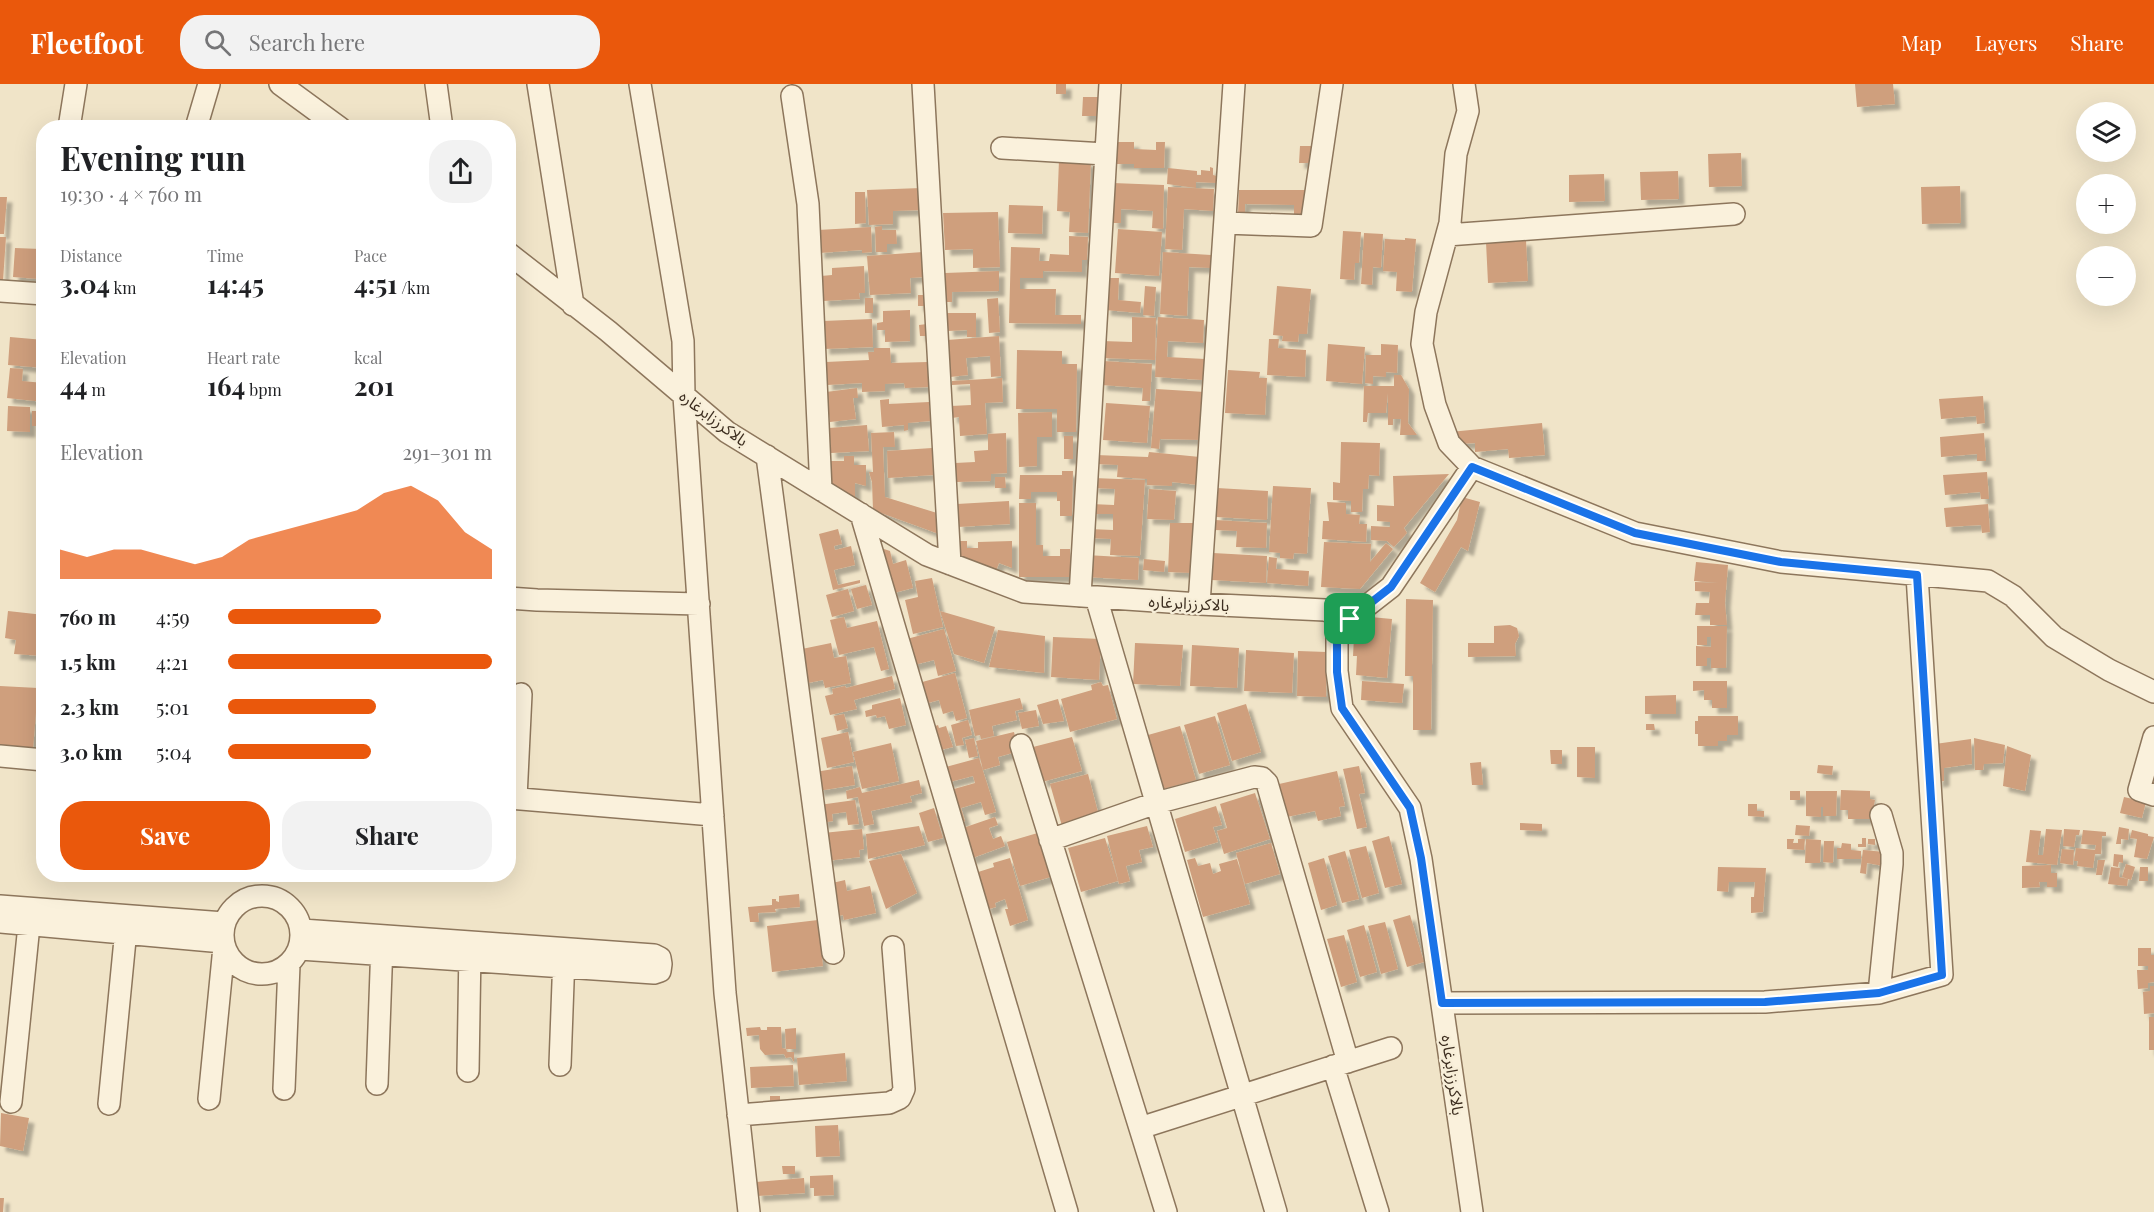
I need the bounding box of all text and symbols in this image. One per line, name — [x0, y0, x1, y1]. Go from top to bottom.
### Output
search box — [180, 15, 600, 69]
text: Fleetfoot — [30, 24, 144, 61]
icon: search — [201, 26, 234, 59]
text: Search here — [249, 27, 365, 57]
text: Map — [1901, 28, 1942, 56]
text: Layers — [1975, 28, 2037, 56]
text: Share — [2070, 28, 2124, 56]
map controls — [2076, 102, 2136, 306]
button: layers — [2076, 102, 2136, 162]
text: Evening run — [60, 135, 246, 179]
button: share — [429, 140, 492, 203]
button: + — [2076, 174, 2136, 234]
text: 19:30 · 4 × 760 m — [60, 180, 202, 207]
text: Distance — [60, 245, 122, 266]
text: Time — [207, 245, 244, 266]
text: Pace — [354, 245, 387, 266]
button: − — [2076, 246, 2136, 306]
text: 3.04 — [60, 266, 110, 301]
text: 14:45 — [207, 266, 264, 301]
text: 4:51 — [354, 266, 397, 301]
text: km — [110, 277, 137, 298]
text: /km — [397, 277, 430, 298]
text: Elevation — [60, 347, 127, 368]
text: Heart rate — [207, 347, 280, 368]
text: kcal — [354, 347, 383, 368]
text: 44 — [60, 368, 87, 403]
text: 164 — [207, 368, 245, 403]
text: 201 — [354, 368, 394, 403]
text: m — [87, 379, 106, 400]
text: bpm — [245, 379, 282, 400]
street label: بالاکرززابرغاره — [676, 385, 753, 450]
text: Elevation — [60, 438, 143, 465]
text: 291–301 m — [403, 438, 492, 465]
street label: بالاکرززابرغاره — [1148, 590, 1230, 615]
pin — [1324, 593, 1375, 644]
icon: arrive — [1333, 602, 1366, 635]
text: 760 m — [60, 603, 116, 630]
text: 4:59 — [156, 603, 190, 630]
text: 1.5 km — [60, 648, 116, 675]
text: 4:21 — [156, 648, 188, 675]
text: 2.3 km — [60, 693, 119, 720]
text: 5:01 — [156, 693, 189, 720]
text: 3.0 km — [60, 738, 122, 765]
text: 5:04 — [156, 738, 192, 765]
button: Save — [60, 801, 270, 870]
button: Share — [282, 801, 492, 870]
street label: بالاکرززابرغاره — [1437, 1033, 1470, 1117]

